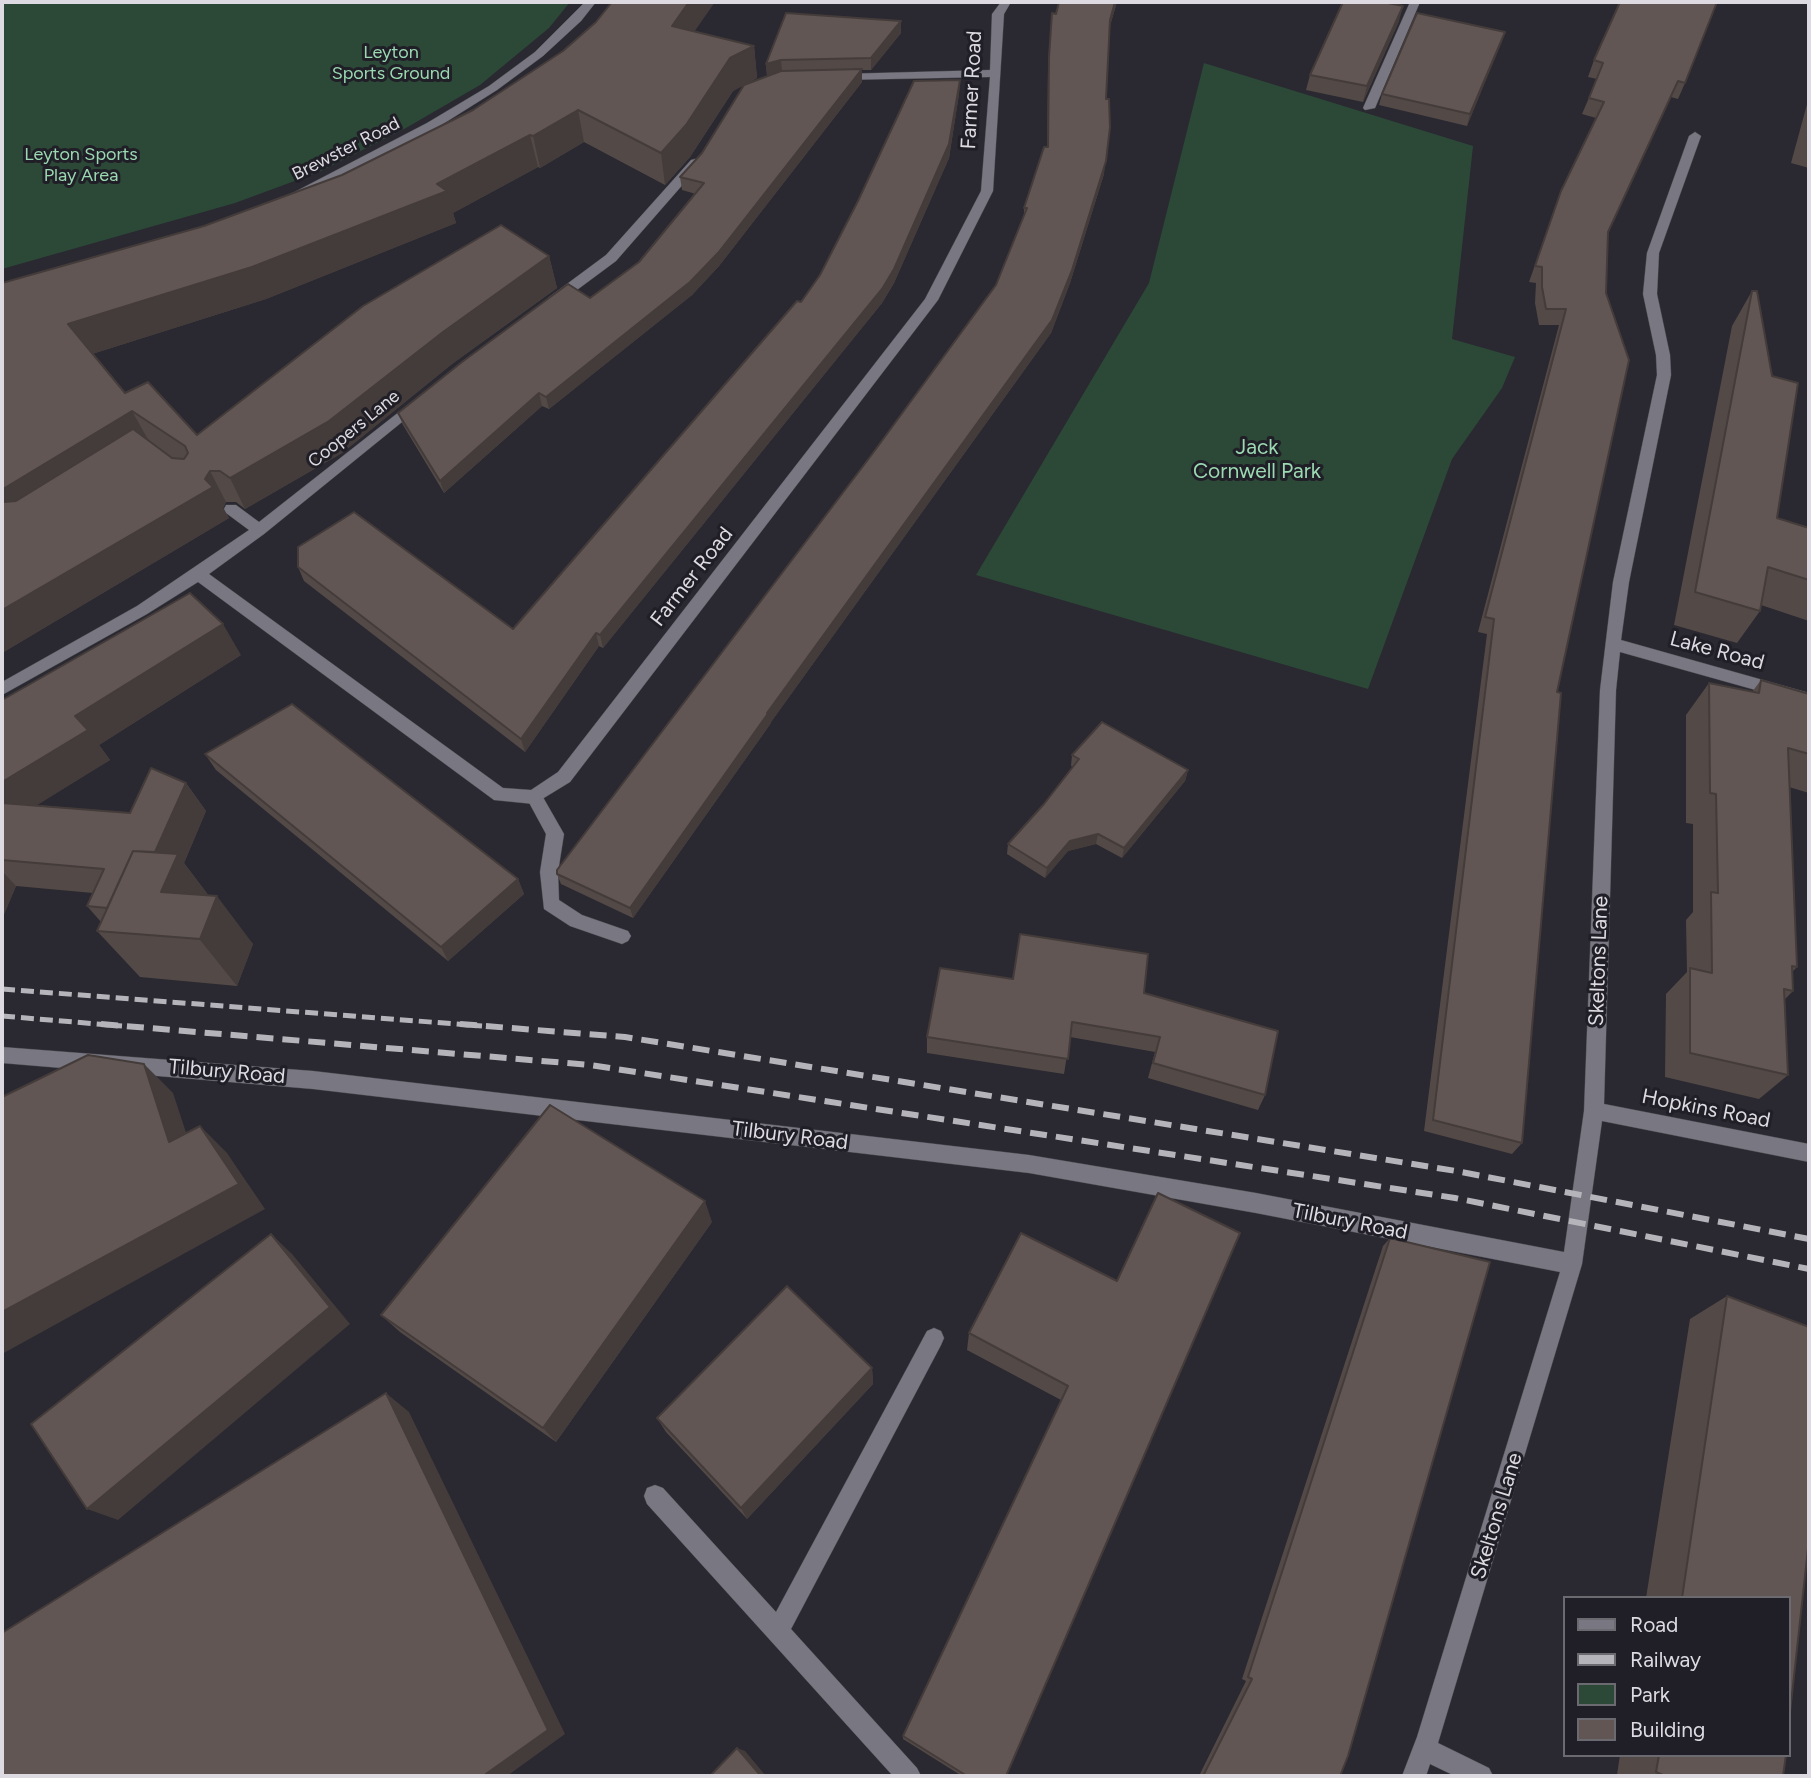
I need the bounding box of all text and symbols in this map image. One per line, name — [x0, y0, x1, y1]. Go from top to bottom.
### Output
street label: Farmer Road — [956, 30, 988, 150]
park label: Leyton Sports Ground — [332, 42, 450, 84]
street label: Brewster Road — [289, 113, 403, 185]
park label: Leyton Sports Play Area — [24, 144, 138, 186]
street label: Coopers Lane — [304, 385, 404, 473]
park label: Jack Cornwell Park — [1193, 435, 1321, 485]
street label: Farmer Road — [645, 522, 739, 632]
street label: Lake Road — [1667, 626, 1767, 676]
street label: Skeltons Lane — [1584, 895, 1614, 1027]
street label: Tilbury Road — [168, 1054, 286, 1090]
street label: Hopkins Road — [1640, 1084, 1772, 1134]
street label: Tilbury Road — [731, 1116, 849, 1156]
street label: Tilbury Road — [1290, 1198, 1410, 1246]
street label: Skeltons Lane — [1466, 1450, 1528, 1582]
legend — [1562, 1596, 1790, 1757]
text: Road — [1630, 1612, 1678, 1637]
text: Railway — [1630, 1647, 1701, 1672]
text: Park — [1630, 1682, 1670, 1707]
text: Building — [1630, 1717, 1705, 1742]

